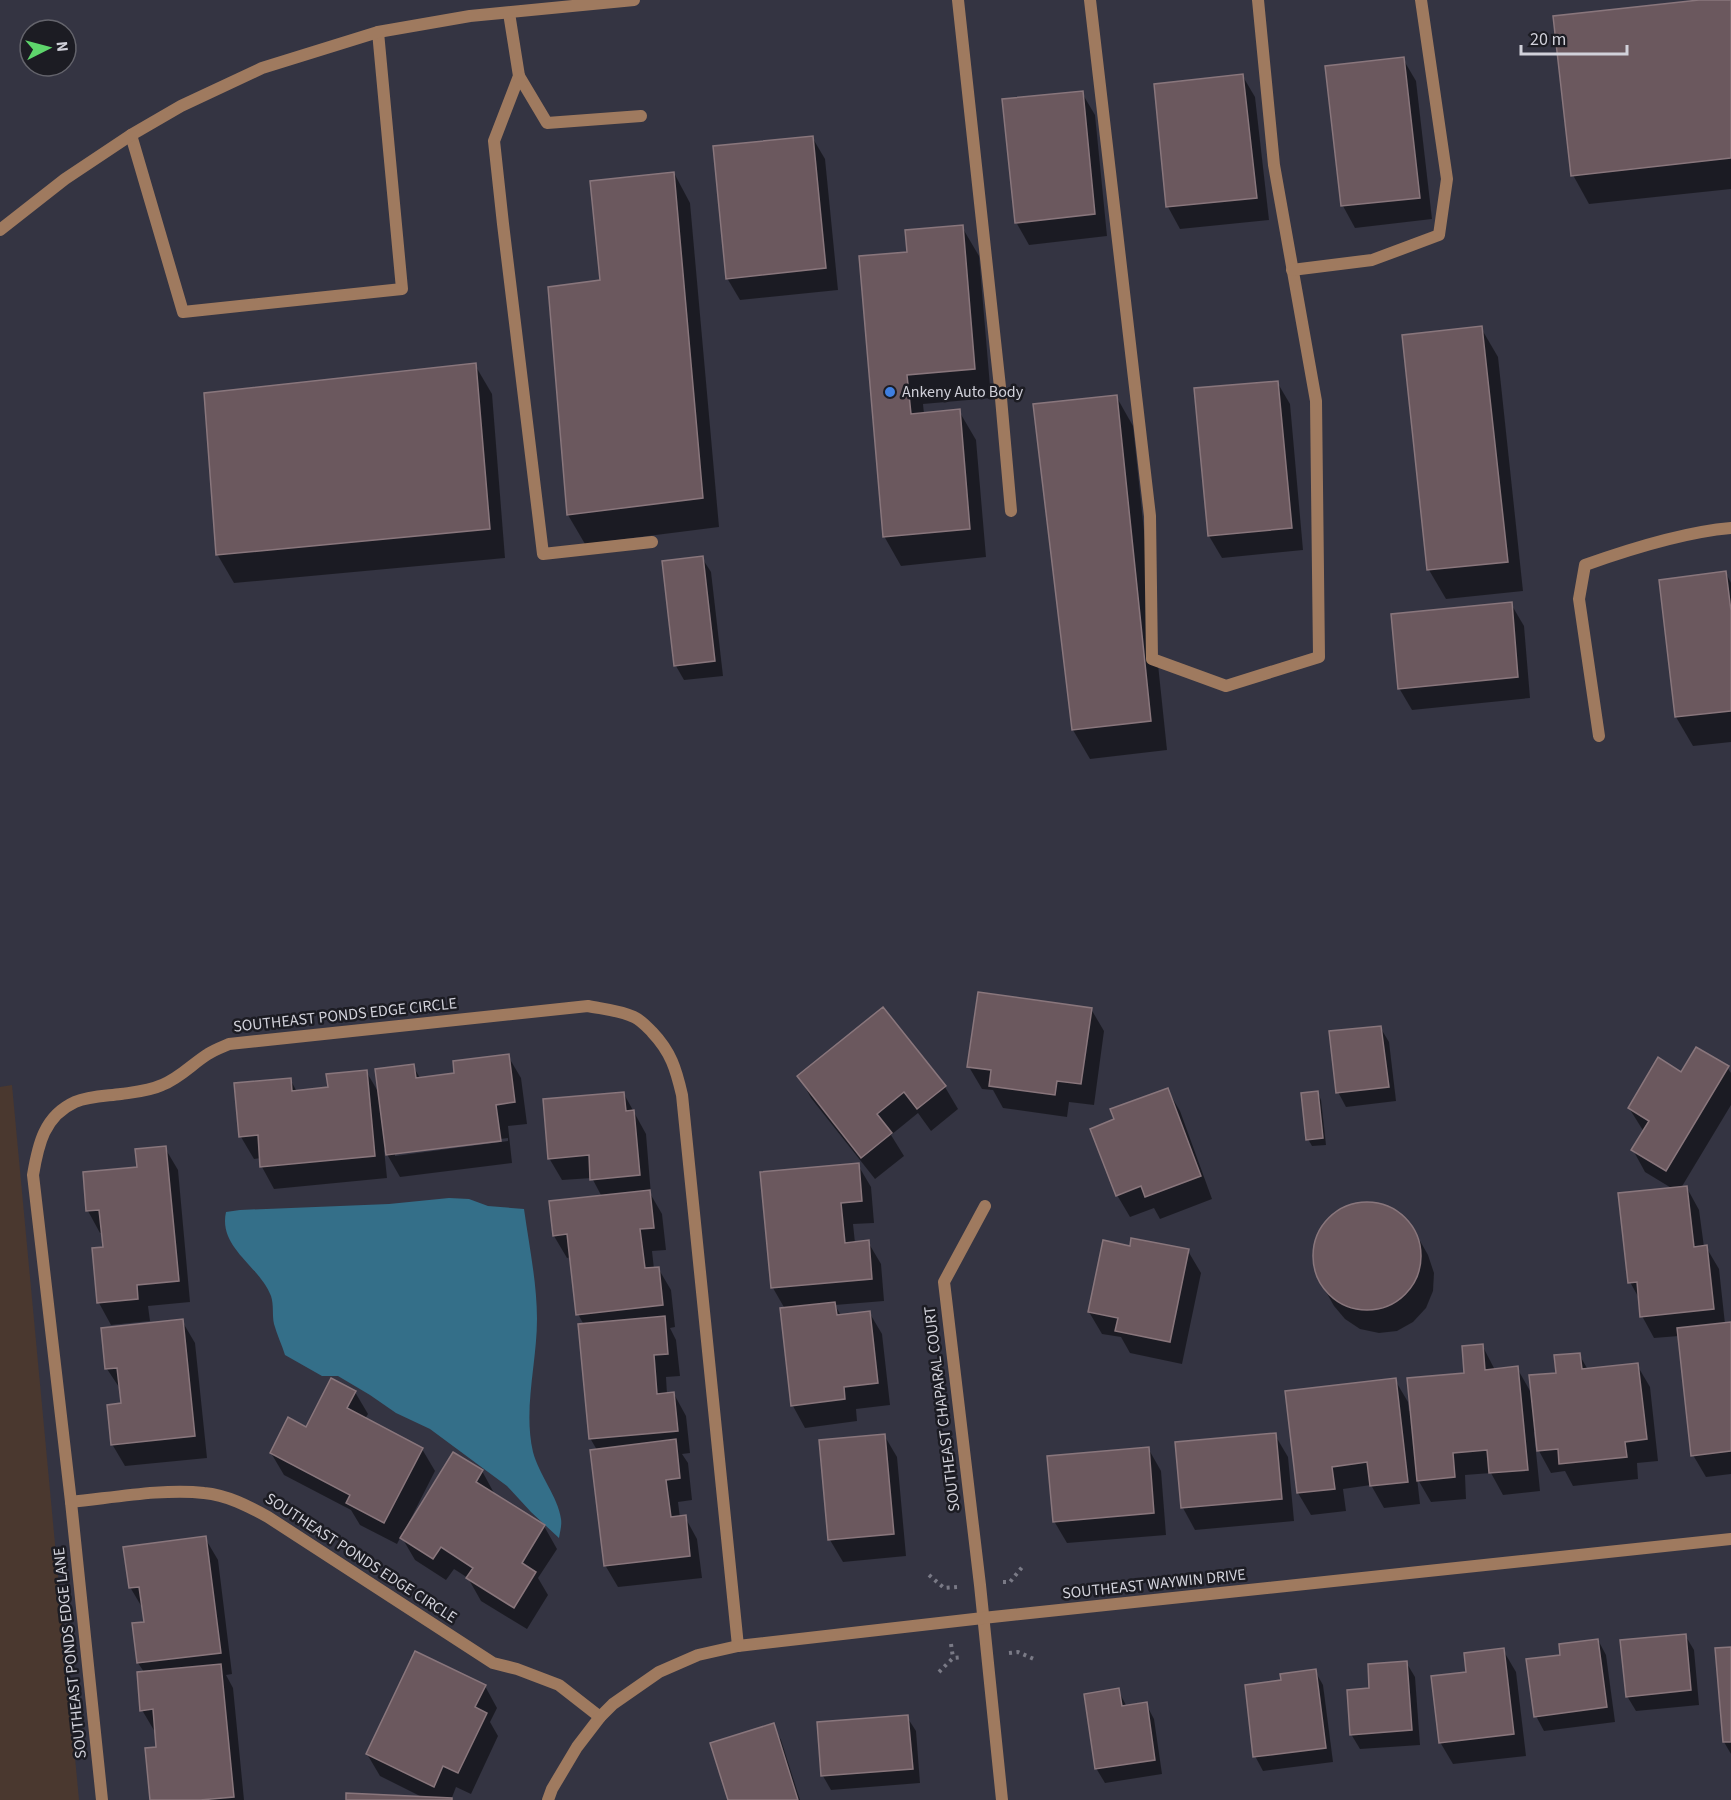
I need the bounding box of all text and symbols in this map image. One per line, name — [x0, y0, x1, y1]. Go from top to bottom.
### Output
north arrow — [18, 18, 78, 78]
scale bar — [1521, 18, 1628, 56]
text: 20 m — [1530, 27, 1566, 52]
text: N — [50, 40, 73, 53]
place label: Ankeny Auto Body — [902, 381, 1024, 403]
marker: Ankeny Auto Body — [883, 385, 897, 399]
street label: SOUTHEAST PONDS EDGE CIRCLE — [232, 992, 458, 1038]
street label: SOUTHEAST CHAPARAL COURT — [918, 1305, 966, 1513]
street label: SOUTHEAST PONDS EDGE CIRCLE — [261, 1488, 461, 1628]
street label: SOUTHEAST PONDS EDGE LANE — [48, 1546, 92, 1760]
street label: SOUTHEAST WAYWIN DRIVE — [1061, 1563, 1247, 1605]

